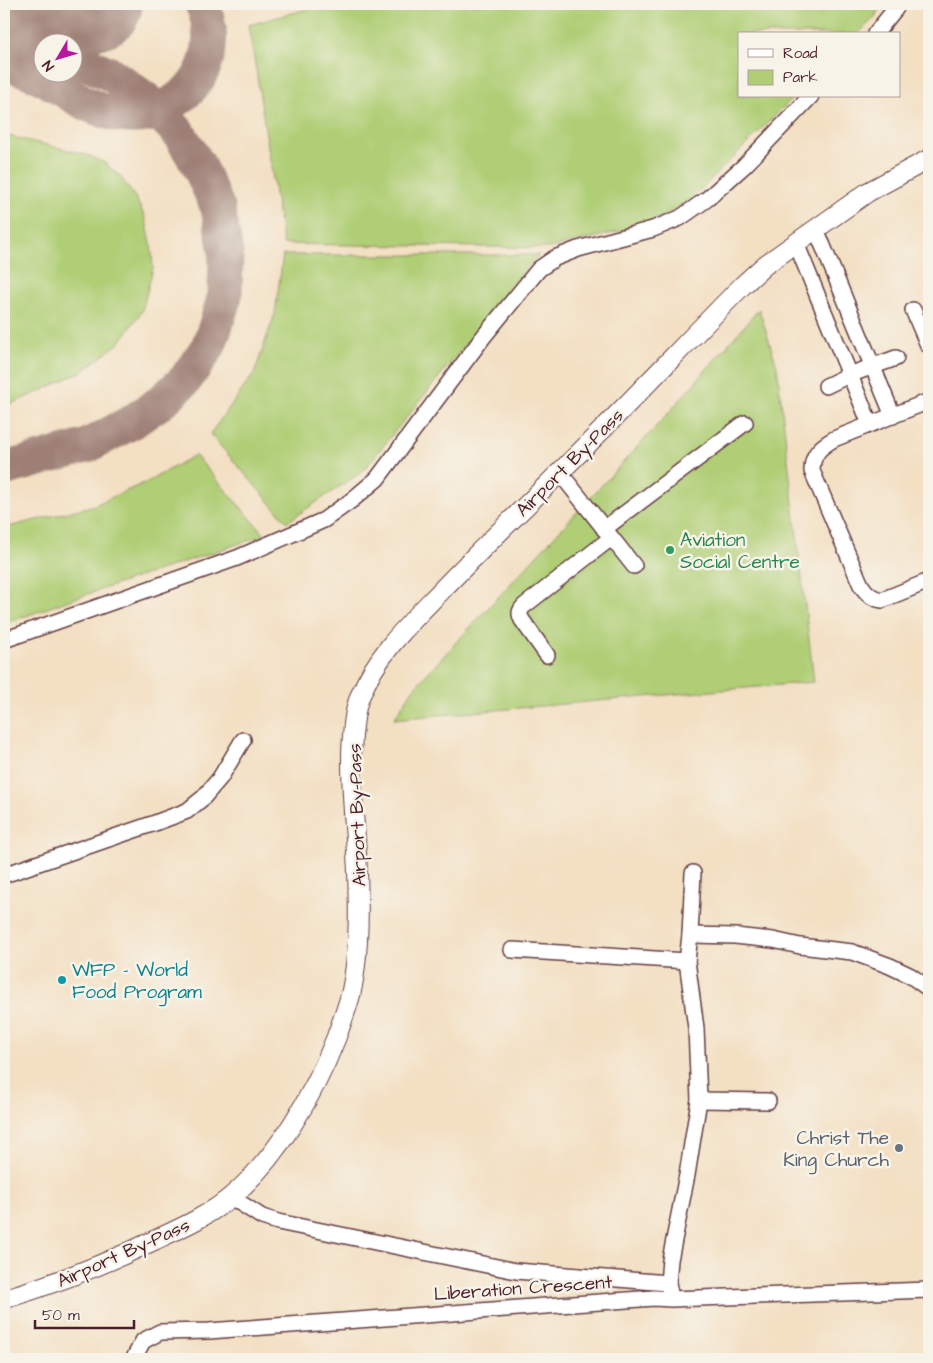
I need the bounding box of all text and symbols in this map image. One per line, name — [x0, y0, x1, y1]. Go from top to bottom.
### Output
north arrow — [32, 32, 82, 82]
legend — [738, 32, 900, 98]
text: Road — [783, 43, 818, 64]
text: N — [38, 56, 59, 75]
text: Park — [783, 67, 818, 88]
street label: Airport By-Pass — [510, 403, 631, 524]
place label: Aviation Social Centre — [680, 527, 800, 576]
marker: Aviation Social Centre — [664, 544, 676, 556]
street label: Airport By-Pass — [342, 743, 374, 887]
place label: WFP - World Food Program — [72, 957, 202, 1007]
marker: WFP - World Food Program — [56, 974, 68, 986]
place label: Christ The King Church — [783, 1125, 890, 1175]
marker: Christ The King Church — [893, 1142, 905, 1154]
street label: Airport By-Pass — [53, 1212, 195, 1296]
street label: Liberation Crescent — [433, 1269, 614, 1308]
scale bar — [35, 1298, 134, 1330]
text: 50 m — [42, 1305, 80, 1326]

